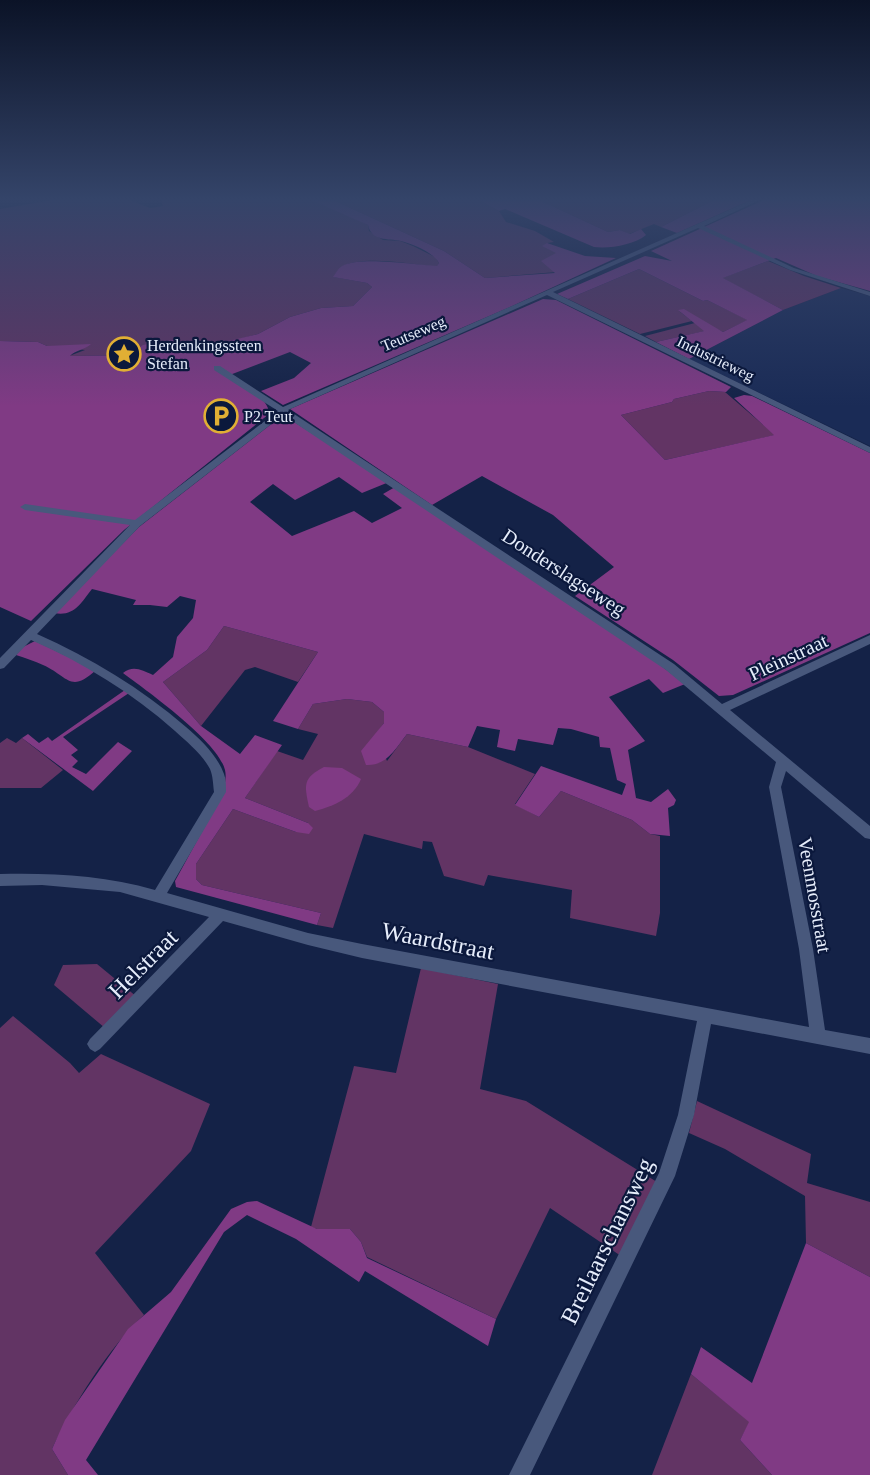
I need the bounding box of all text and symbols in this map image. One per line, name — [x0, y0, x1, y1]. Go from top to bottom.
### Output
street label: Teutseweg — [378, 312, 448, 356]
street label: Industrieweg — [674, 333, 757, 385]
place icon: Herdenkingssteen Stefan — [106, 336, 142, 372]
place label: Herdenkingssteen Stefan — [147, 337, 262, 372]
parking icon: P2 Teut — [203, 398, 239, 434]
place label: P2 Teut — [244, 408, 293, 425]
street label: Donderslagseweg — [498, 524, 630, 621]
street label: Pleinstraat — [745, 629, 831, 685]
street label: Veenmosstraat — [794, 836, 836, 955]
street label: Waardstraat — [380, 917, 497, 965]
street label: Helstraat — [103, 924, 183, 1004]
street label: Breilaarschansweg — [556, 1154, 658, 1328]

